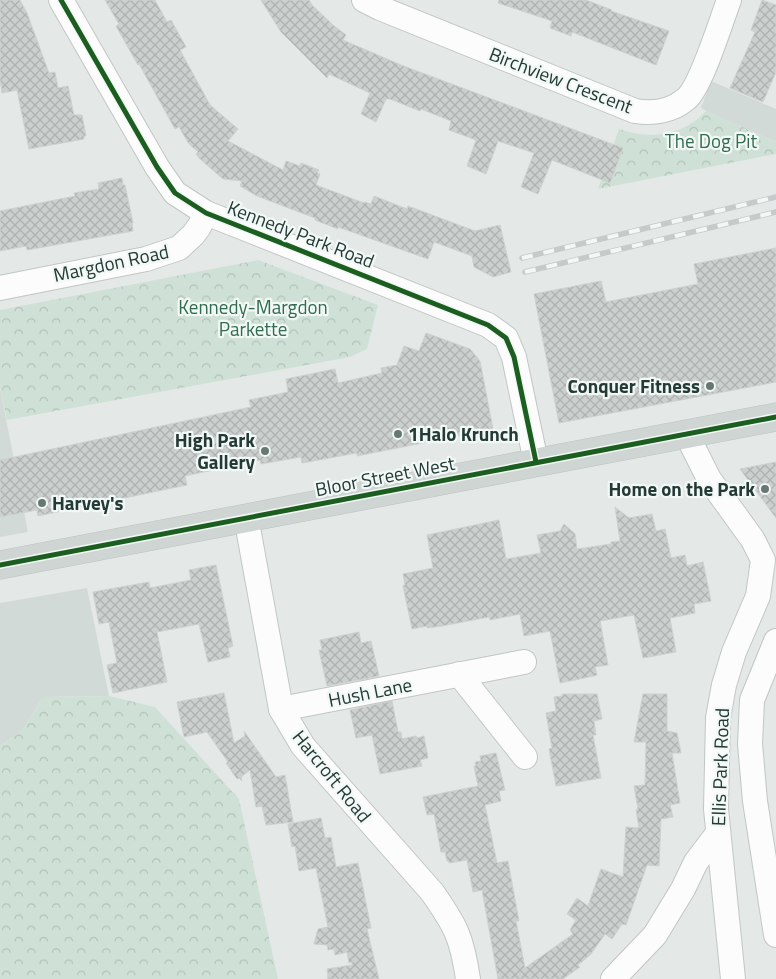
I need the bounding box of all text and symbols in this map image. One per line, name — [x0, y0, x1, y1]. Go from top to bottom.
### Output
street label: Birchview Crescent — [485, 39, 638, 120]
park label: The Dog Pit — [665, 126, 757, 155]
street label: Kennedy Park Road — [224, 192, 379, 275]
street label: Margdon Road — [51, 236, 171, 289]
park label: Kennedy-Margdon Parkette — [178, 292, 328, 343]
place label: Conquer Fitness — [567, 371, 700, 400]
marker: Conquer Fitness — [704, 380, 716, 392]
place label: 1Halo Krunch — [408, 419, 519, 448]
place label: High Park Gallery — [175, 425, 255, 476]
marker: 1Halo Krunch — [392, 428, 404, 440]
marker: High Park Gallery — [259, 445, 271, 457]
street label: Bloor Street West — [313, 448, 458, 503]
place label: Home on the Park — [609, 474, 755, 503]
marker: Home on the Park — [759, 483, 771, 495]
place label: Harvey's — [52, 488, 124, 517]
marker: Harvey's — [36, 497, 48, 509]
street label: Hush Lane — [326, 669, 414, 714]
street label: Ellis Park Road — [703, 707, 736, 827]
street label: Harcroft Road — [286, 723, 379, 828]

